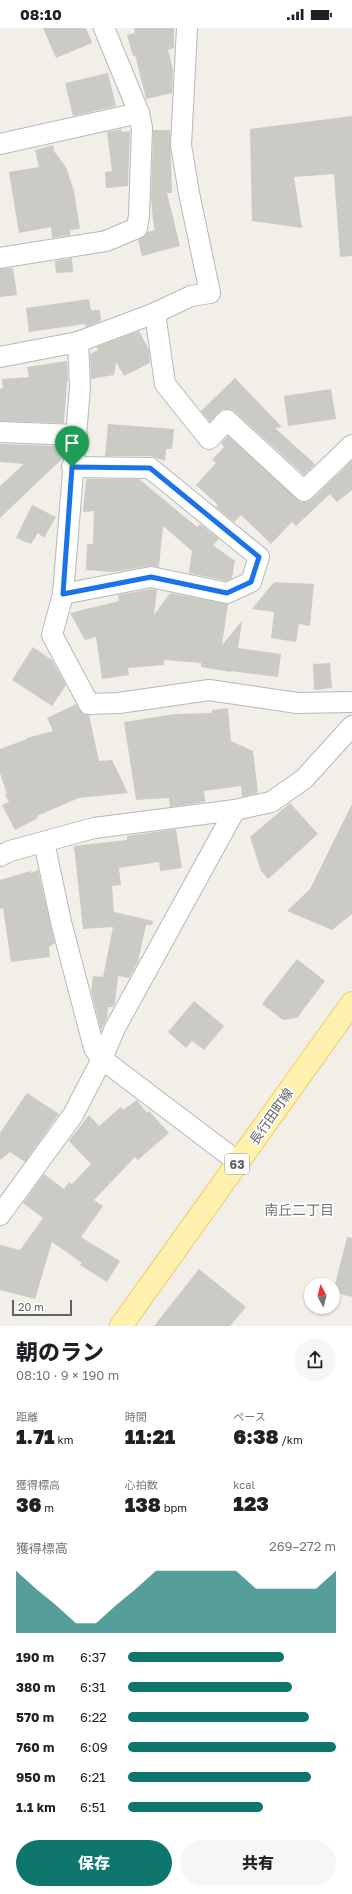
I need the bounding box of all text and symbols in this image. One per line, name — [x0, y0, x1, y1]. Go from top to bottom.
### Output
text: 08:10 — [20, 5, 62, 23]
pin — [55, 426, 89, 467]
icon: arrive — [61, 432, 83, 454]
street label: 長行田町線 — [246, 1085, 296, 1147]
road number: 63 — [225, 1154, 249, 1174]
district label: 南丘二丁目 — [264, 1201, 334, 1218]
north arrow — [304, 1278, 340, 1314]
map controls — [304, 1278, 340, 1314]
scale bar — [12, 1298, 72, 1317]
text: 20 m — [18, 1300, 44, 1313]
text: 朝のラン — [16, 1338, 104, 1365]
button: share — [294, 1339, 336, 1381]
text: 08:10 · 9 × 190 m — [16, 1367, 119, 1383]
text: 距離 — [16, 1410, 38, 1423]
text: 時間 — [125, 1410, 147, 1423]
text: ペース — [233, 1410, 266, 1423]
text: 1.71 — [16, 1424, 55, 1448]
text: 11:21 — [125, 1424, 175, 1448]
text: 6:38 — [233, 1424, 279, 1448]
text: km — [55, 1433, 73, 1446]
text: /km — [279, 1433, 303, 1446]
text: 獲得標高 — [16, 1478, 60, 1491]
text: 心拍数 — [125, 1478, 158, 1491]
text: kcal — [233, 1478, 255, 1491]
text: 123 — [233, 1491, 269, 1515]
text: 36 — [16, 1492, 42, 1516]
text: 138 — [125, 1492, 161, 1516]
text: m — [42, 1501, 54, 1514]
text: bpm — [161, 1501, 187, 1514]
text: 269–272 m — [269, 1538, 336, 1554]
text: 獲得標高 — [16, 1540, 68, 1556]
text: 190 m — [16, 1649, 54, 1665]
text: 6:37 — [80, 1649, 106, 1665]
text: 380 m — [16, 1679, 55, 1695]
text: 6:31 — [80, 1679, 106, 1695]
text: 570 m — [16, 1709, 54, 1725]
text: 6:22 — [80, 1709, 107, 1725]
text: 760 m — [16, 1739, 54, 1755]
text: 6:09 — [80, 1739, 108, 1755]
text: 950 m — [16, 1769, 55, 1785]
text: 6:21 — [80, 1769, 106, 1785]
text: 1.1 km — [16, 1799, 56, 1815]
text: 6:51 — [80, 1799, 106, 1815]
button: 保存 — [16, 1840, 172, 1886]
button: 共有 — [180, 1840, 336, 1886]

